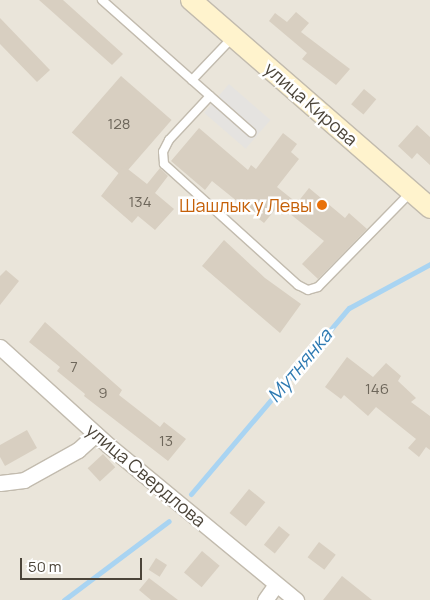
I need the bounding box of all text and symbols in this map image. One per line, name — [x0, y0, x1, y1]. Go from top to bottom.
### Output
street label: улица Кирова — [260, 58, 362, 150]
house number: 128 — [107, 115, 131, 133]
house number: 134 — [129, 193, 151, 211]
place label: Шашлык у Левы — [179, 194, 312, 216]
marker: Шашлык у Левы — [316, 199, 328, 211]
water label: Мутнянка — [263, 325, 337, 407]
house number: 7 — [70, 358, 78, 376]
house number: 146 — [365, 380, 389, 398]
house number: 9 — [98, 384, 108, 402]
street label: улица Свердлова — [82, 419, 210, 531]
house number: 13 — [159, 432, 173, 450]
scale bar — [22, 548, 145, 580]
text: 50 m — [28, 556, 62, 577]

